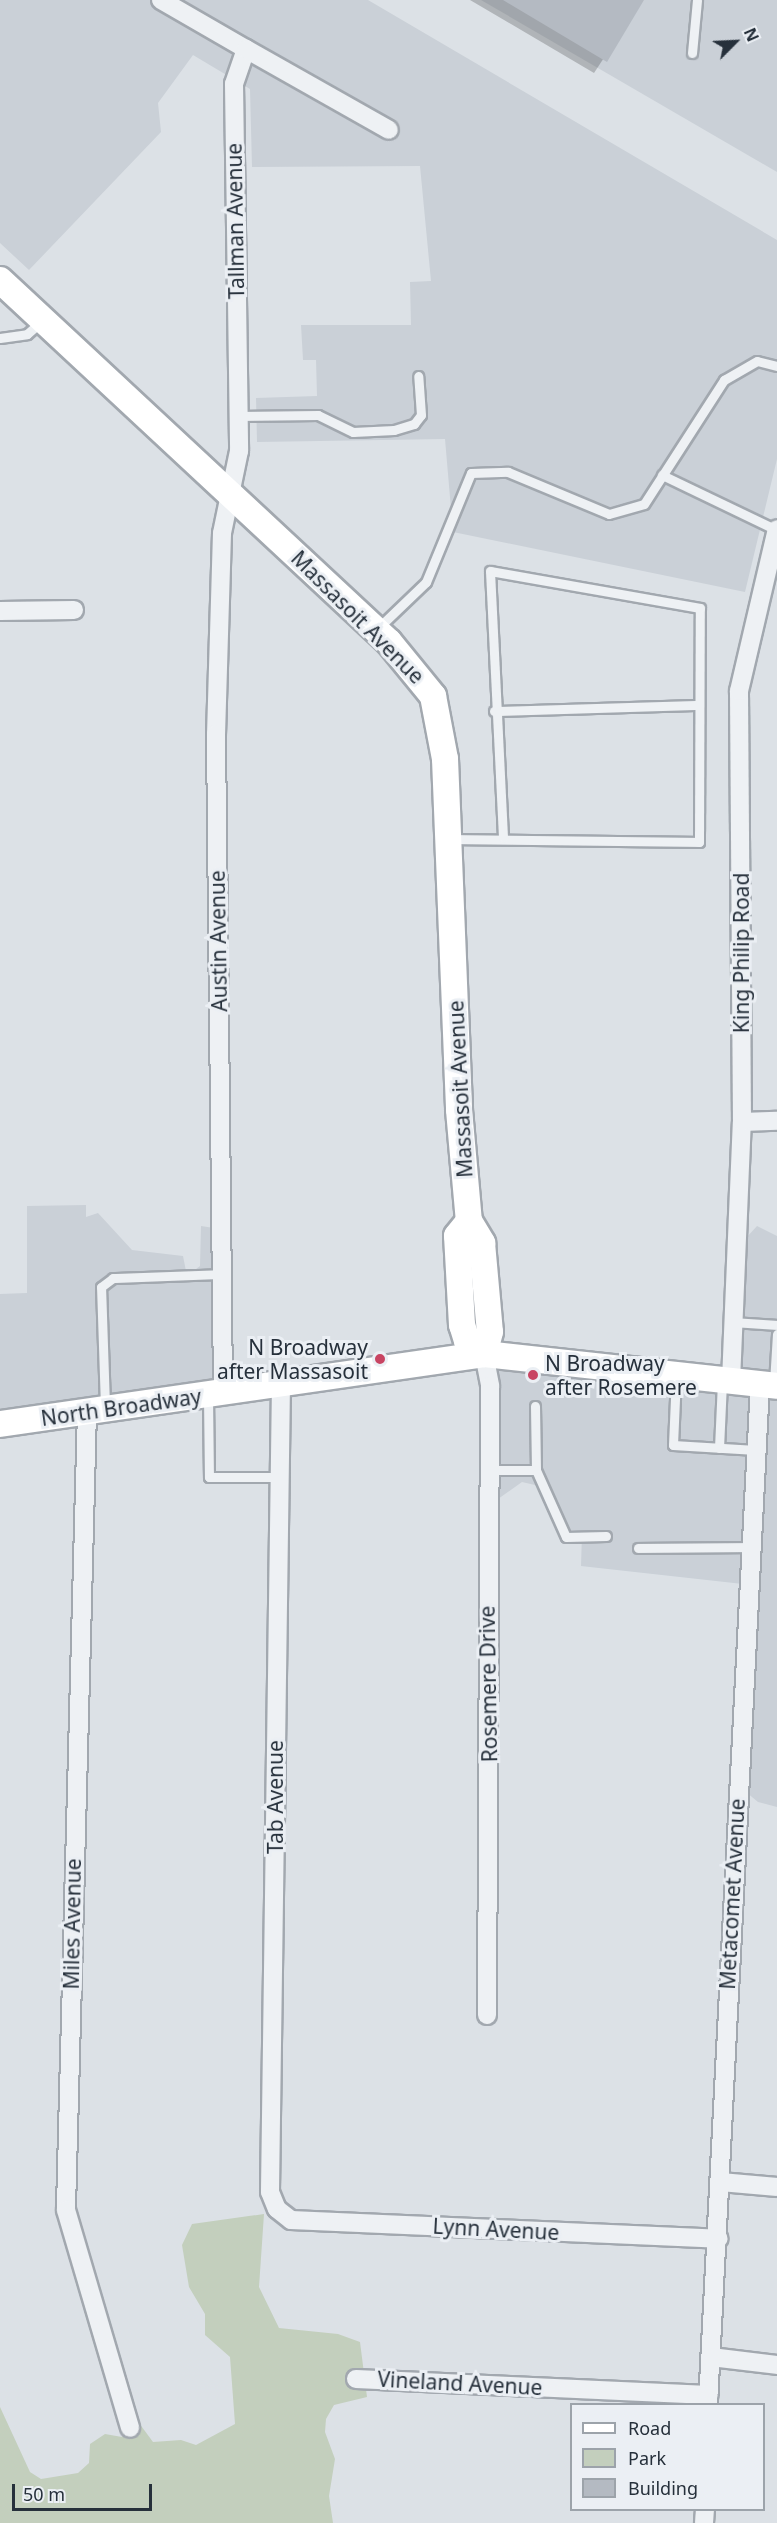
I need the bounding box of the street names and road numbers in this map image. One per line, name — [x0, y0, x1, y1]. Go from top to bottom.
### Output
street label: Tallman Avenue — [221, 143, 249, 299]
street label: Massasoit Avenue — [286, 545, 430, 689]
street label: Austin Avenue — [204, 870, 232, 1012]
street label: King Philip Road — [728, 873, 754, 1033]
street label: Massasoit Avenue — [443, 1000, 477, 1178]
street label: North Broadway — [39, 1383, 203, 1431]
street label: Rosemere Drive — [474, 1605, 502, 1763]
street label: Tab Avenue — [262, 1740, 288, 1854]
street label: Metacomet Avenue — [714, 1798, 750, 1990]
street label: Miles Avenue — [58, 1858, 86, 1990]
street label: Lynn Avenue — [432, 2213, 560, 2245]
street label: Vineland Avenue — [377, 2366, 543, 2400]

